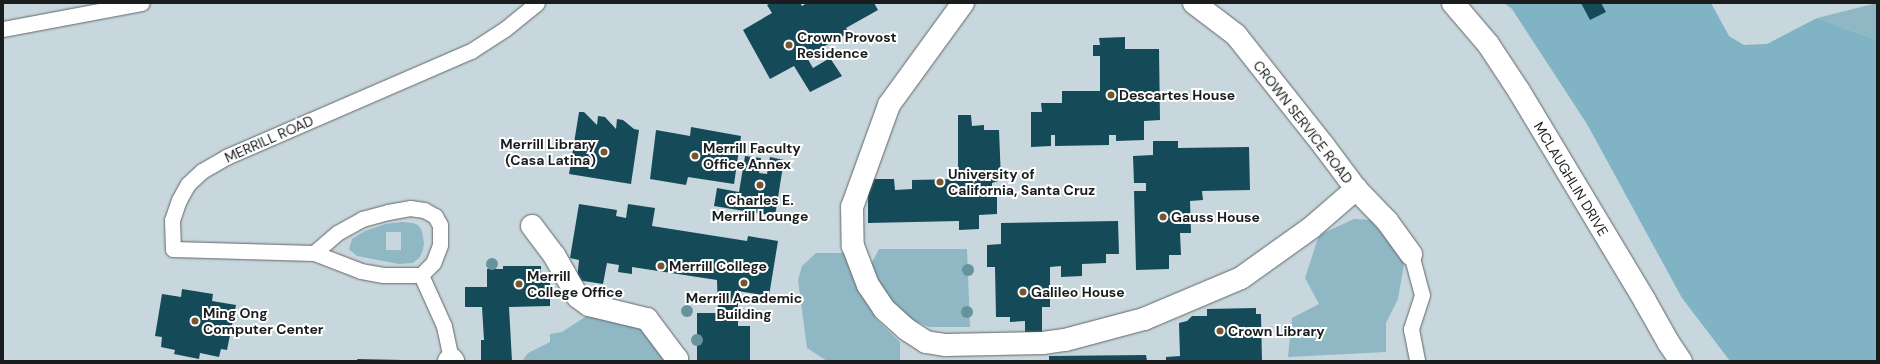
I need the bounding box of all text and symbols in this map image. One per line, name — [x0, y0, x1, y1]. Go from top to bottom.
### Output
place label: Crown Provost Residence — [797, 29, 897, 62]
marker: Crown Provost Residence — [784, 40, 794, 50]
street label: CROWN SERVICE ROAD — [1250, 57, 1356, 187]
place label: Descartes House — [1119, 87, 1235, 103]
marker: Descartes House — [1106, 90, 1116, 100]
street label: MERRILL ROAD — [222, 112, 316, 166]
street label: MCLAUGHLIN DRIVE — [1530, 119, 1612, 239]
place label: Merrill Library (Casa Latina) — [500, 136, 596, 168]
place label: Merrill Faculty Office Annex — [703, 140, 801, 172]
marker: Merrill Library (Casa Latina) — [599, 147, 609, 157]
marker: Merrill Faculty Office Annex — [690, 151, 700, 161]
place label: University of California, Santa Cruz — [948, 166, 1095, 198]
marker: University of California, Santa Cruz — [935, 177, 945, 187]
marker: Charles E. Merrill Lounge — [755, 180, 765, 190]
place label: Charles E. Merrill Lounge — [712, 192, 808, 224]
place label: Gauss House — [1171, 209, 1260, 225]
marker: Gauss House — [1158, 212, 1168, 222]
place label: Merrill College — [669, 258, 767, 274]
marker: Merrill College — [656, 261, 666, 271]
place label: Merrill College Office — [527, 268, 623, 300]
marker: Merrill Academic Building — [739, 278, 749, 288]
marker: Merrill College Office — [514, 279, 524, 289]
place label: Galileo House — [1031, 284, 1125, 300]
marker: Galileo House — [1018, 287, 1028, 297]
place label: Merrill Academic Building — [686, 290, 802, 322]
place label: Ming Ong Computer Center — [203, 305, 324, 338]
marker: Ming Ong Computer Center — [190, 316, 200, 326]
place label: Crown Library — [1228, 323, 1325, 339]
marker: Crown Library — [1215, 326, 1225, 336]

